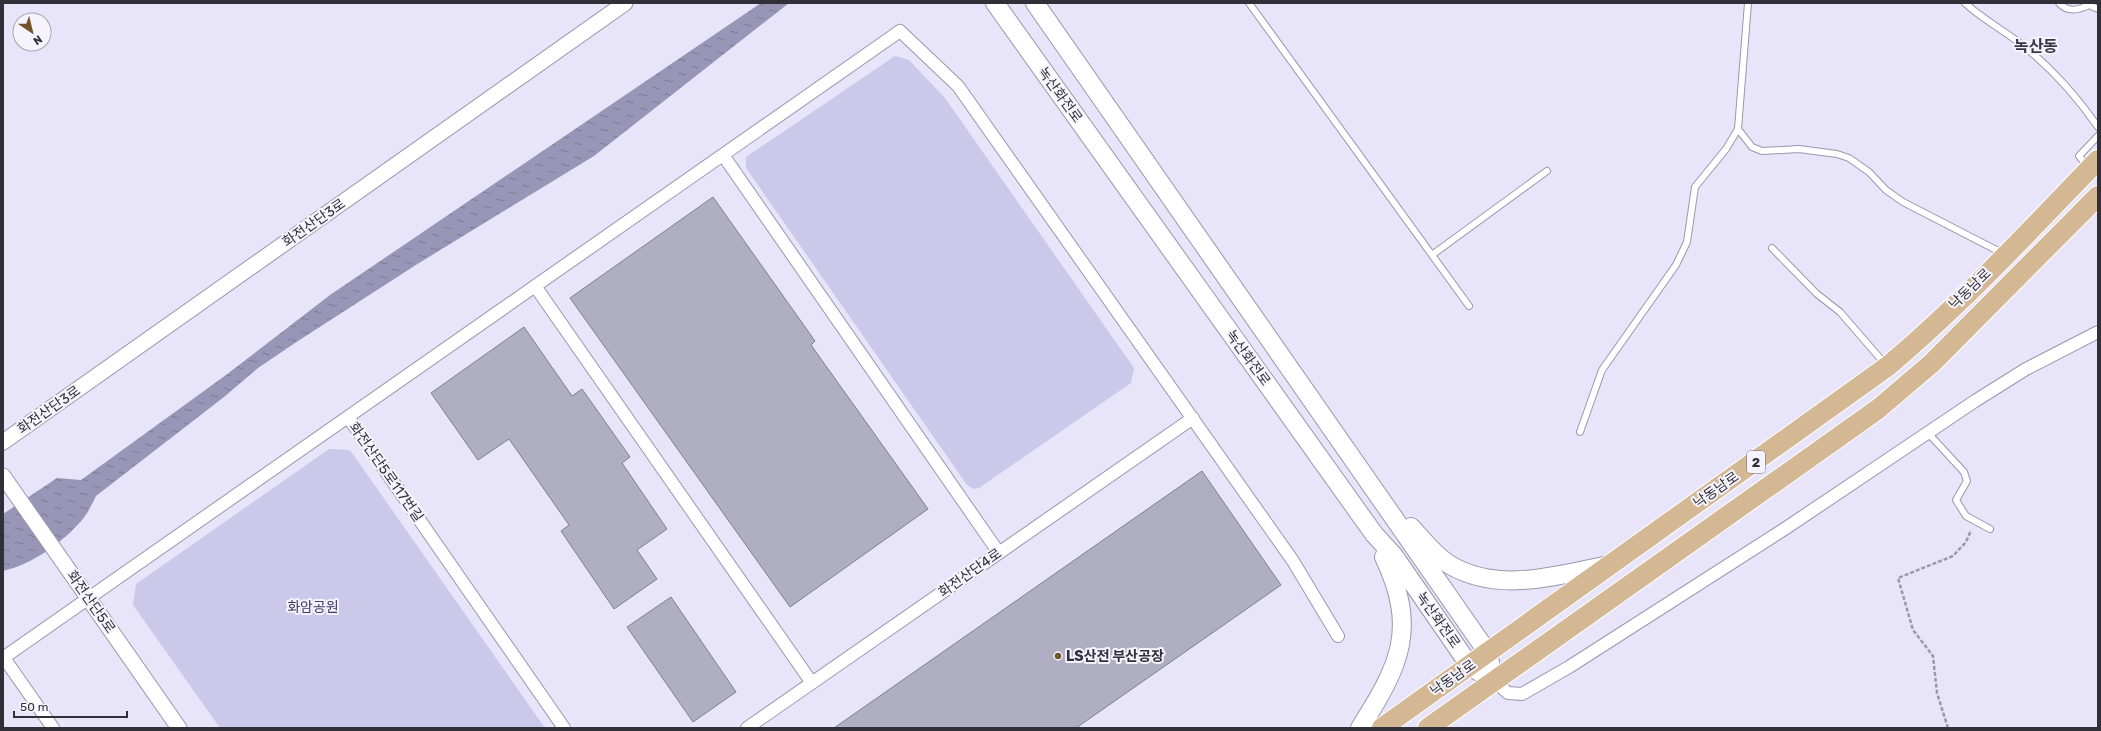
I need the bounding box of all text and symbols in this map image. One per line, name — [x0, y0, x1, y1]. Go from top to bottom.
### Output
north arrow — [12, 12, 52, 52]
text: N — [30, 32, 44, 47]
district label: 녹산동 — [2014, 37, 2058, 56]
street label: 녹산화전로 — [1034, 64, 1086, 126]
street label: 화전산단3로 — [279, 195, 349, 251]
street label: 낙동남로 — [1946, 265, 1995, 313]
street label: 녹산화전로 — [1222, 327, 1274, 389]
street label: 화전산단3로 — [14, 382, 84, 438]
street label: 화전산단5로117번길 — [345, 419, 427, 525]
road number: 2 — [1747, 451, 1765, 473]
street label: 낙동남로 — [1690, 468, 1742, 512]
street label: 화전산단4로 — [935, 545, 1005, 601]
street label: 화전산단5로 — [63, 567, 119, 637]
street label: 녹산화전로 — [1413, 589, 1463, 651]
park label: 화암공원 — [287, 599, 339, 616]
place label: LS산전 부산공장 — [1066, 648, 1164, 665]
marker: LS산전 부산공장 — [1053, 651, 1063, 661]
street label: 낙동남로 — [1427, 656, 1479, 700]
scale bar — [14, 693, 127, 719]
text: 50 m — [20, 700, 48, 714]

